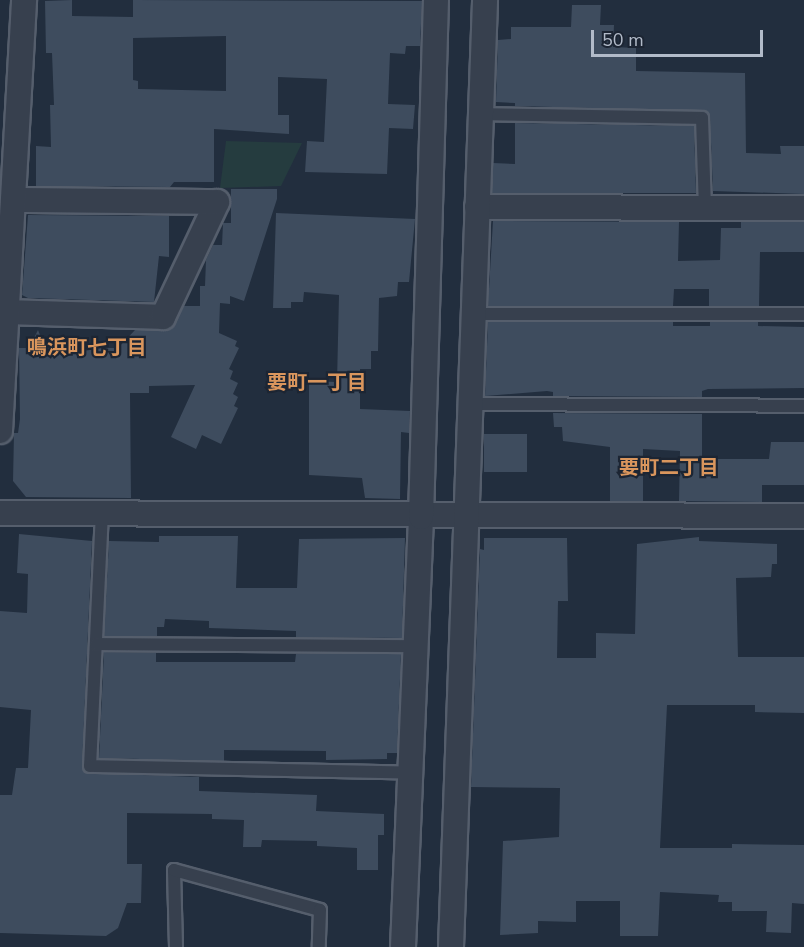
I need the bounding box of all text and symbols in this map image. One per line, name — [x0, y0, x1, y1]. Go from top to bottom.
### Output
scale bar — [594, 18, 766, 56]
text: 50 m — [602, 28, 644, 52]
district label: 鳴浜町七丁目 — [27, 335, 147, 359]
district label: 要町一丁目 — [267, 370, 367, 394]
district label: 要町二丁目 — [619, 455, 719, 479]

